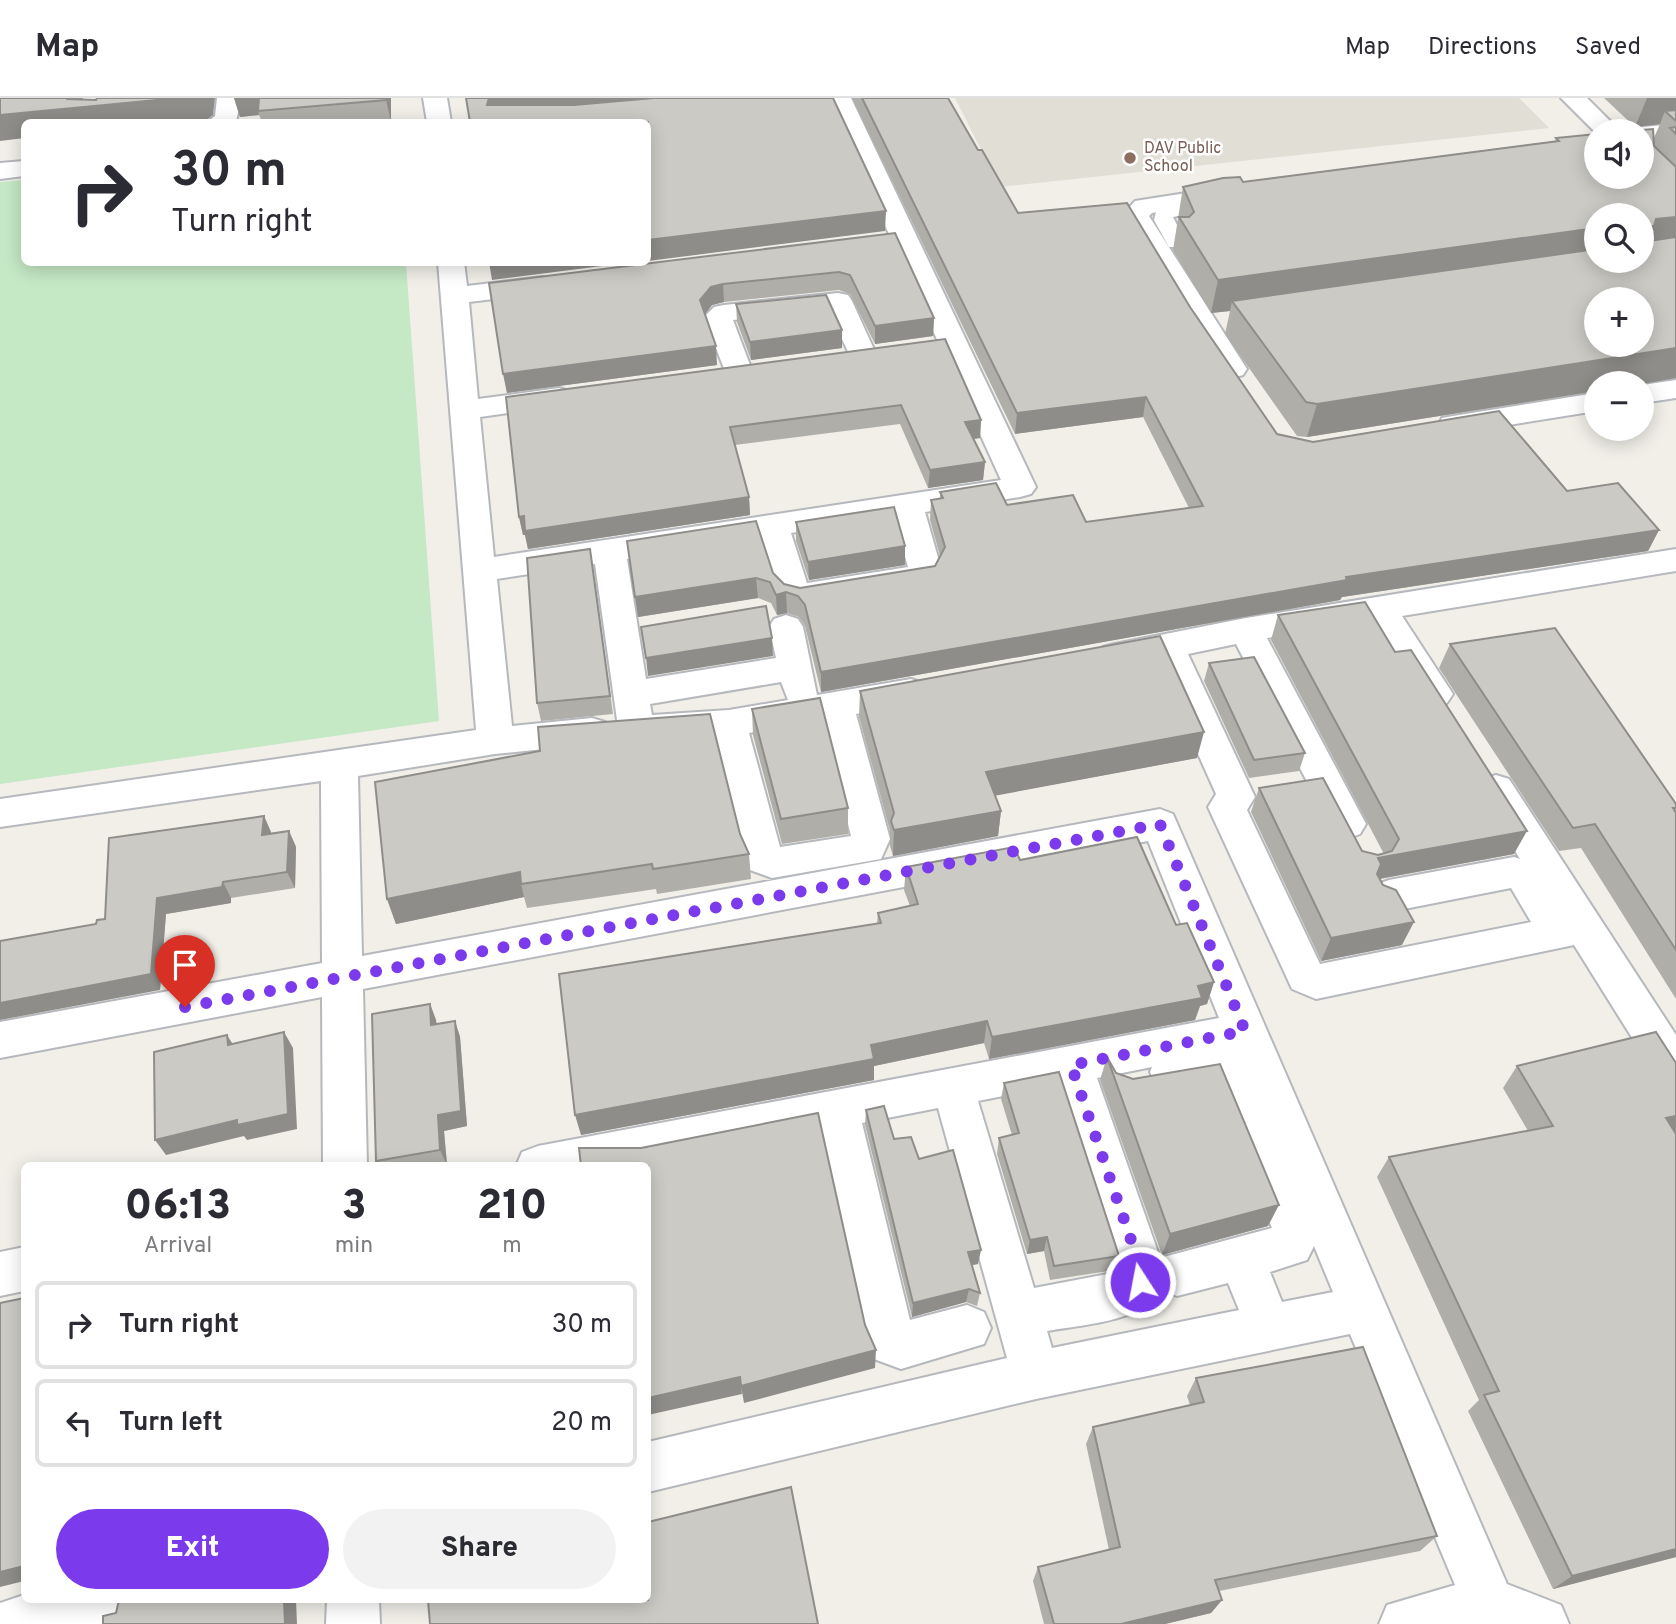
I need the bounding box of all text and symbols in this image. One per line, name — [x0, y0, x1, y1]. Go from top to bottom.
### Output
text: Map — [35, 27, 99, 69]
text: Map — [1345, 33, 1390, 63]
text: Directions — [1428, 33, 1537, 63]
text: Saved — [1575, 33, 1641, 63]
map controls — [1584, 119, 1654, 441]
button: sound — [1584, 119, 1654, 189]
place label: DAV Public School — [1144, 139, 1221, 177]
text: 30 m — [171, 142, 287, 204]
icon: right — [56, 147, 147, 238]
marker: DAV Public School — [1122, 150, 1138, 166]
text: Turn right — [171, 203, 313, 243]
button: search — [1584, 203, 1654, 273]
button: + — [1584, 287, 1654, 357]
button: − — [1584, 371, 1654, 441]
pin — [155, 935, 215, 1007]
icon: arrive — [166, 946, 204, 984]
text: 06:13 — [125, 1181, 231, 1234]
text: 3 — [341, 1181, 367, 1234]
text: 210 — [477, 1181, 547, 1234]
text: Arrival — [144, 1232, 212, 1261]
text: min — [335, 1232, 373, 1261]
text: m — [502, 1232, 522, 1261]
position arrow — [1103, 1245, 1177, 1319]
icon: right — [60, 1306, 98, 1344]
text: Turn right — [119, 1309, 239, 1342]
text: 30 m — [552, 1309, 612, 1342]
icon: left — [60, 1404, 98, 1442]
text: Turn left — [119, 1407, 223, 1440]
text: 20 m — [551, 1407, 612, 1440]
button: Exit — [56, 1509, 329, 1589]
button: Share — [343, 1509, 616, 1589]

